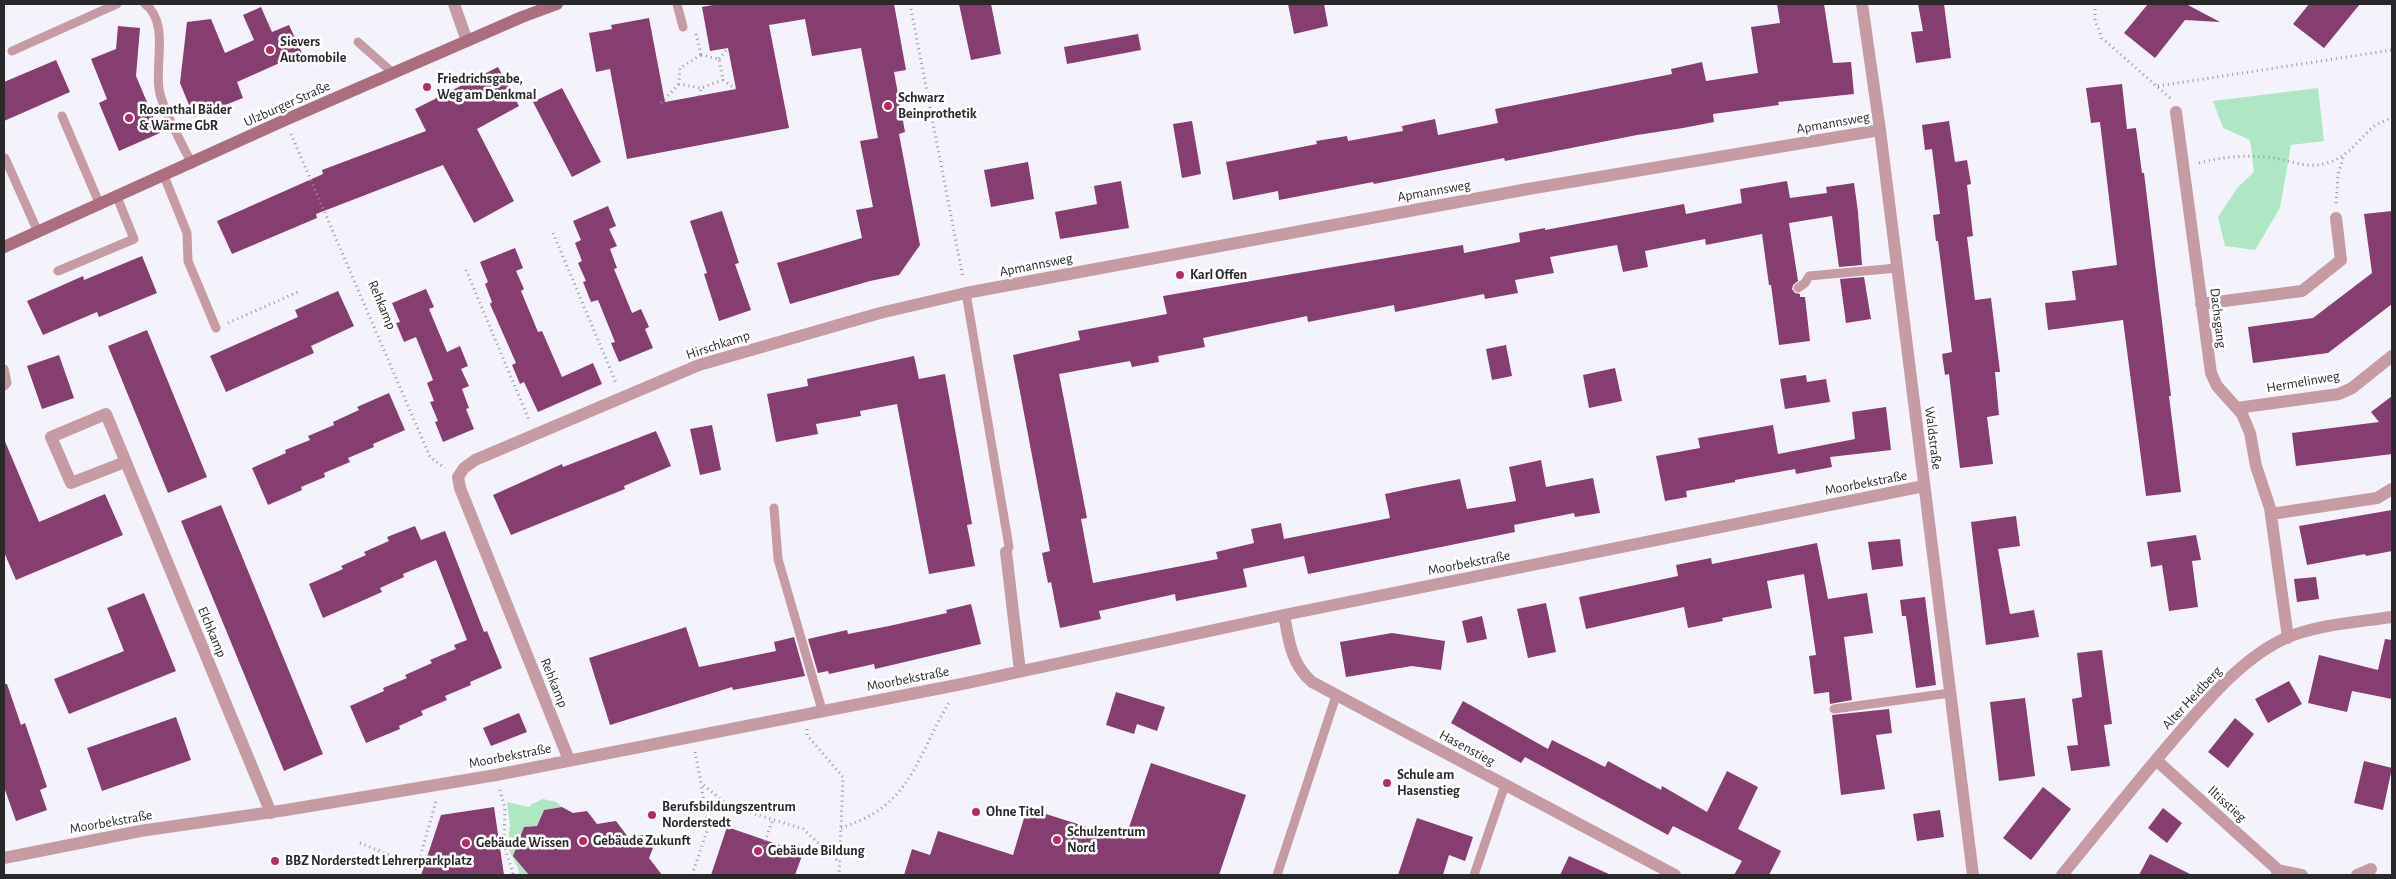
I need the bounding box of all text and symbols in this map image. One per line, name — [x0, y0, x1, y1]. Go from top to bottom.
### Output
place label: Sievers Automobile — [280, 34, 346, 66]
marker: Sievers Automobile — [264, 44, 276, 56]
place label: Friedrichsgabe, Weg am Denkmal — [437, 71, 536, 104]
street label: Ulzburger Straße — [241, 77, 333, 131]
marker: Friedrichsgabe, Weg am Denkmal — [421, 81, 433, 93]
place label: Schwarz Beinprothetik — [898, 90, 977, 122]
marker: Schwarz Beinprothetik — [882, 100, 894, 112]
place label: Rosenthal Bäder & Wärme GbR — [139, 102, 232, 134]
street label: Apmannsweg — [1795, 108, 1871, 138]
marker: Rosenthal Bäder & Wärme GbR — [123, 112, 135, 124]
street label: Apmannsweg — [1396, 176, 1472, 206]
street label: Apmannsweg — [998, 250, 1074, 280]
place label: Karl Offen — [1190, 267, 1247, 283]
marker: Karl Offen — [1174, 269, 1186, 281]
street label: Rehkamp — [364, 278, 400, 332]
street label: Dachsgang — [2206, 287, 2230, 349]
street label: Hirschkamp — [684, 327, 752, 363]
street label: Hermelinweg — [2265, 367, 2341, 397]
street label: Waldstraße — [1921, 405, 1945, 471]
street label: Moorbekstraße — [1823, 467, 1909, 499]
street label: Moorbekstraße — [1426, 547, 1512, 579]
street label: Elchkamp — [194, 604, 230, 660]
street label: Rehkamp — [537, 656, 571, 710]
street label: Moorbekstraße — [865, 663, 951, 695]
street label: Alter Heidberg — [2158, 663, 2226, 733]
street label: Hasenstieg — [1436, 726, 1498, 770]
street label: Moorbekstraße — [467, 740, 553, 772]
place label: Schule am Hasenstieg — [1397, 767, 1460, 800]
marker: Schule am Hasenstieg — [1381, 777, 1393, 789]
street label: Iltisstieg — [2204, 782, 2250, 826]
place label: Berufsbildungszentrum Norderstedt — [662, 799, 796, 832]
place label: Ohne Titel — [986, 804, 1044, 820]
street label: Moorbekstraße — [68, 806, 154, 838]
marker: Ohne Titel — [970, 806, 982, 818]
marker: Berufsbildungszentrum Norderstedt — [646, 809, 658, 821]
place label: Schulzentrum Nord — [1067, 824, 1146, 856]
place label: Gebäude Zukunft — [593, 833, 691, 849]
marker: Schulzentrum Nord — [1051, 834, 1063, 846]
place label: Gebäude Wissen — [476, 835, 569, 851]
marker: Gebäude Zukunft — [577, 835, 589, 847]
marker: Gebäude Wissen — [460, 837, 472, 849]
place label: Gebäude Bildung — [768, 843, 865, 859]
marker: Gebäude Bildung — [752, 845, 764, 857]
place label: BBZ Norderstedt Lehrerparkplatz — [285, 853, 472, 869]
marker: BBZ Norderstedt Lehrerparkplatz — [269, 855, 281, 867]

